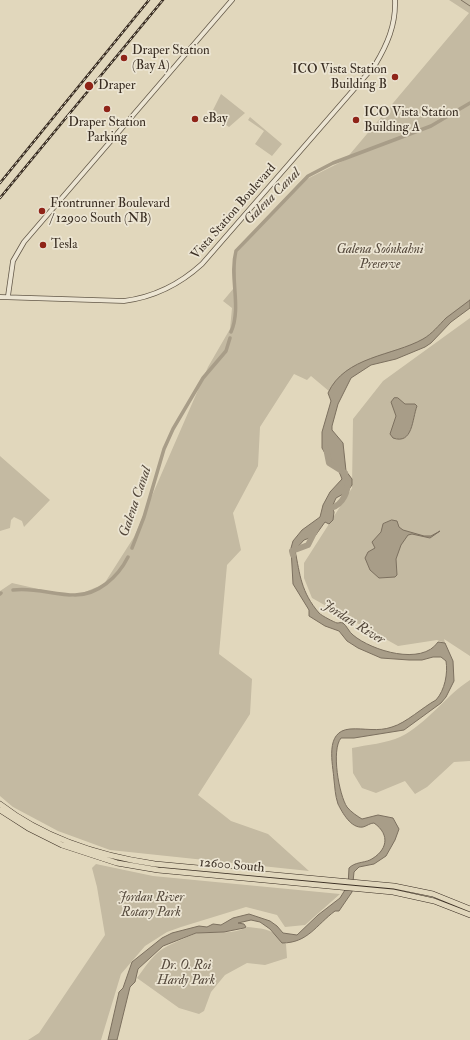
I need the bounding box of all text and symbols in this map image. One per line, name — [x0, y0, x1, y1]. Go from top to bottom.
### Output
place label: Draper Station (Bay A) — [132, 43, 210, 74]
marker: Draper Station (Bay A) — [119, 53, 129, 63]
place label: ICO Vista Station Building B — [292, 62, 387, 93]
marker: ICO Vista Station Building B — [390, 72, 400, 82]
place label: Draper — [98, 78, 136, 94]
marker: Draper — [83, 80, 95, 92]
marker: Draper Station Parking — [102, 104, 112, 114]
place label: ICO Vista Station Building A — [364, 105, 459, 136]
place label: eBay — [203, 111, 228, 127]
marker: eBay — [190, 114, 200, 124]
place label: Draper Station Parking — [68, 115, 146, 146]
marker: ICO Vista Station Building A — [351, 115, 361, 125]
street label: Vista Station Boulevard — [188, 161, 280, 263]
water label: Galena Canal — [241, 165, 305, 229]
place label: Frontrunner Boulevard / 12900 South (NB) — [50, 196, 170, 227]
marker: Frontrunner Boulevard / 12900 South (NB) — [37, 206, 47, 216]
place label: Tesla — [51, 237, 78, 253]
marker: Tesla — [38, 240, 48, 250]
park label: Galena Soónkahni Preserve — [337, 242, 423, 273]
water label: Galena Canal — [116, 465, 156, 539]
water label: Jordan River — [318, 597, 388, 649]
street label: 12600 South — [199, 855, 265, 877]
park label: Jordan River Rotary Park — [118, 890, 184, 921]
park label: Dr. O. Roi Hardy Park — [157, 958, 215, 989]

